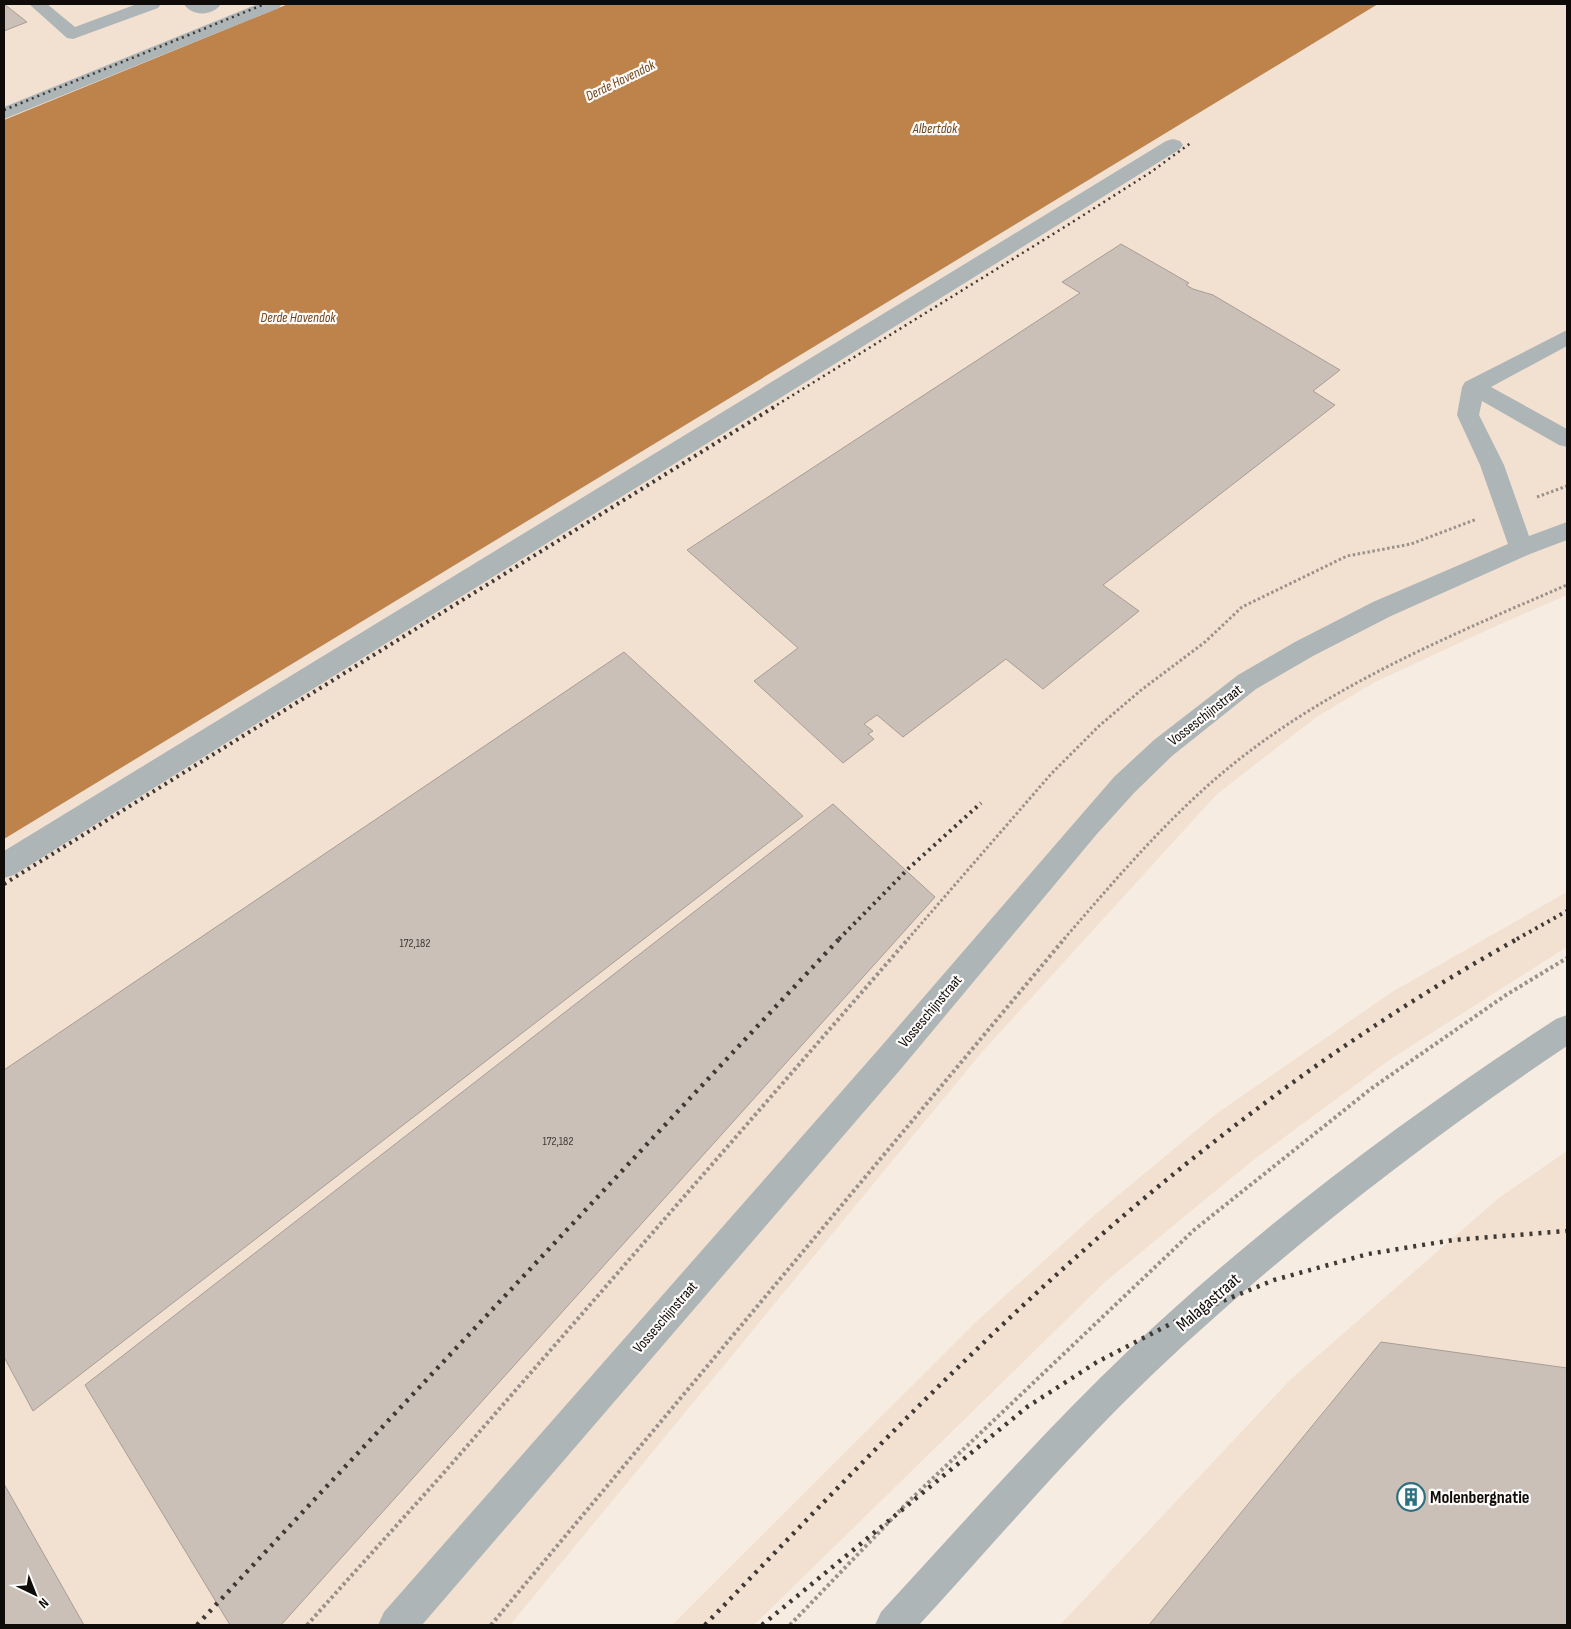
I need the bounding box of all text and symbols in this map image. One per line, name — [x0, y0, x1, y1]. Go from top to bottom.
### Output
water label: Derde Havendok — [583, 56, 658, 105]
water label: Albertdok — [912, 120, 958, 137]
water label: Derde Havendok — [260, 309, 336, 326]
street label: Vosseschijnstraat — [1164, 680, 1247, 750]
house number: 172,182 — [400, 936, 430, 951]
street label: Vosseschijnstraat — [895, 971, 967, 1052]
house number: 172,182 — [543, 1134, 573, 1149]
street label: Malagastraat — [1172, 1269, 1245, 1336]
street label: Vosseschijnstraat — [629, 1277, 702, 1357]
building icon: Molenbergnatie — [1396, 1482, 1426, 1512]
place label: Molenbergnatie — [1430, 1487, 1529, 1508]
north arrow — [10, 1569, 60, 1619]
text: N — [35, 1594, 52, 1612]

